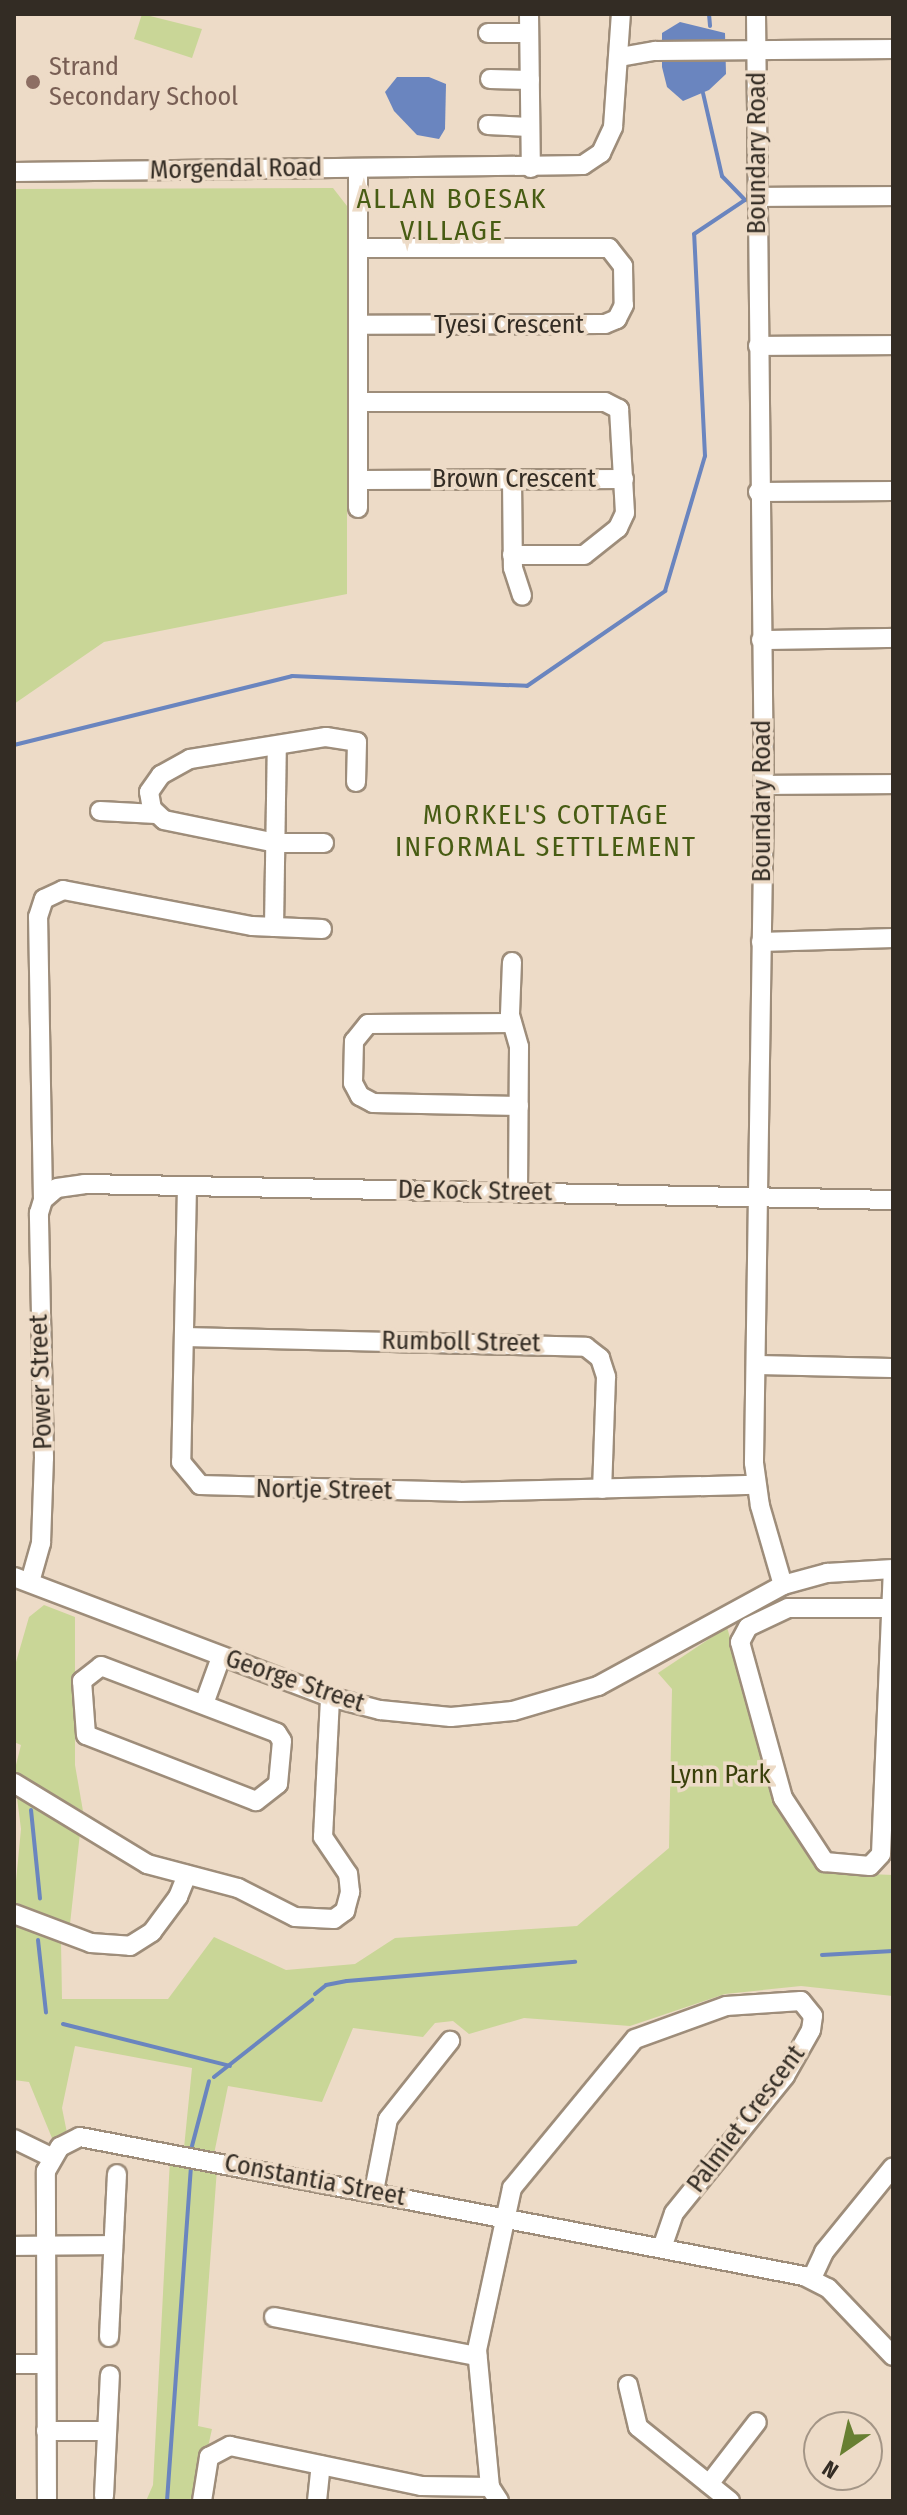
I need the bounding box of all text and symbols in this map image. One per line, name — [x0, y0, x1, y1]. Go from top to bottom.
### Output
place label: Strand Secondary School — [49, 51, 238, 112]
street label: Boundary Road — [741, 72, 773, 234]
marker: Strand Secondary School — [24, 73, 42, 91]
street label: Morgendal Road — [149, 152, 323, 186]
district label: ALLAN BOESAK VILLAGE — [357, 182, 547, 248]
street label: Tyesi Crescent — [434, 309, 584, 341]
street label: Brown Crescent — [432, 463, 596, 495]
street label: Boundary Road — [746, 720, 778, 882]
district label: MORKEL'S COTTAGE INFORMAL SETTLEMENT — [395, 798, 697, 864]
street label: De Kock Street — [398, 1174, 552, 1208]
street label: Power Street — [23, 1314, 59, 1450]
street label: Rumboll Street — [381, 1325, 541, 1359]
street label: Nortje Street — [256, 1473, 392, 1507]
street label: George Street — [221, 1643, 369, 1719]
park label: Lynn Park — [669, 1759, 771, 1791]
street label: Palmiet Crescent — [680, 2039, 812, 2199]
street label: Constantia Street — [222, 2147, 408, 2213]
north arrow — [803, 2411, 883, 2491]
text: N — [817, 2455, 843, 2485]

